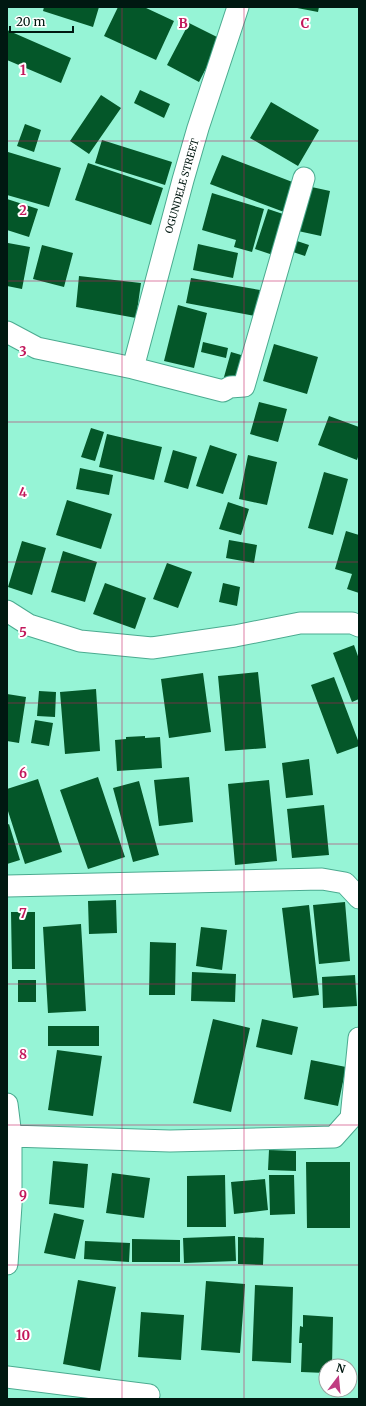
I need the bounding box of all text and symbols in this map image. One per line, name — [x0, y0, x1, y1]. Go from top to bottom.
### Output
scale bar — [10, 8, 73, 34]
text: 20 m — [16, 14, 45, 29]
text: B — [178, 15, 188, 32]
text: C — [301, 15, 310, 32]
text: 1 — [20, 62, 26, 79]
street label: OGUNDELE STREET — [162, 137, 202, 235]
text: 2 — [19, 202, 27, 219]
text: 3 — [19, 343, 27, 360]
text: 4 — [19, 484, 28, 501]
text: 5 — [19, 624, 27, 641]
text: 6 — [19, 765, 27, 782]
text: 7 — [19, 905, 27, 922]
text: 8 — [19, 1046, 27, 1063]
text: 9 — [19, 1187, 27, 1204]
text: 10 — [16, 1327, 30, 1344]
north arrow — [318, 1358, 358, 1398]
text: N — [335, 1360, 347, 1376]

